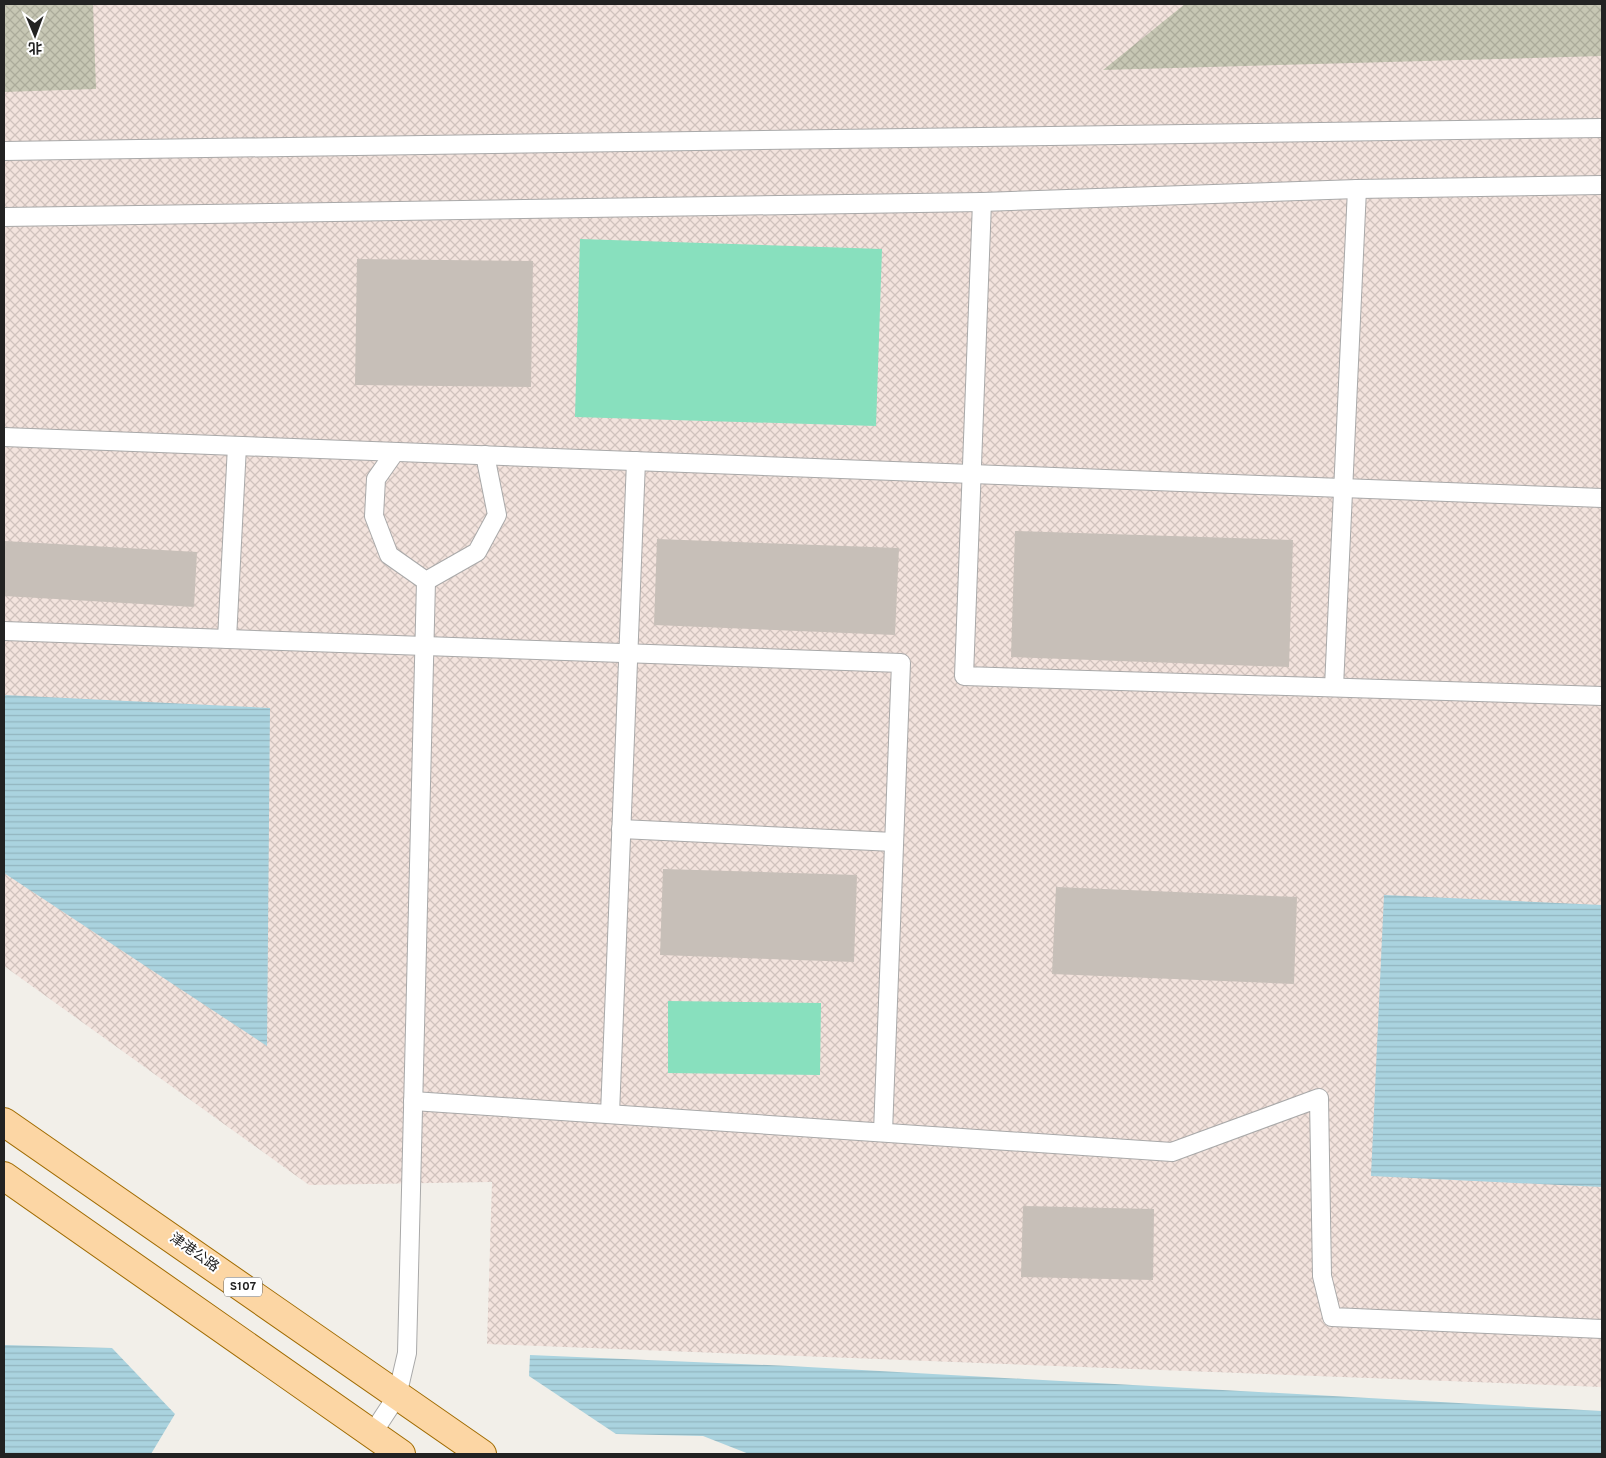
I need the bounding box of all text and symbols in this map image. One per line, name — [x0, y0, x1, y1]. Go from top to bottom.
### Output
north arrow — [10, 10, 60, 60]
text: 北 — [28, 38, 42, 55]
street label: 津港公路 — [166, 1230, 222, 1276]
road number: S107 — [224, 1277, 262, 1296]

